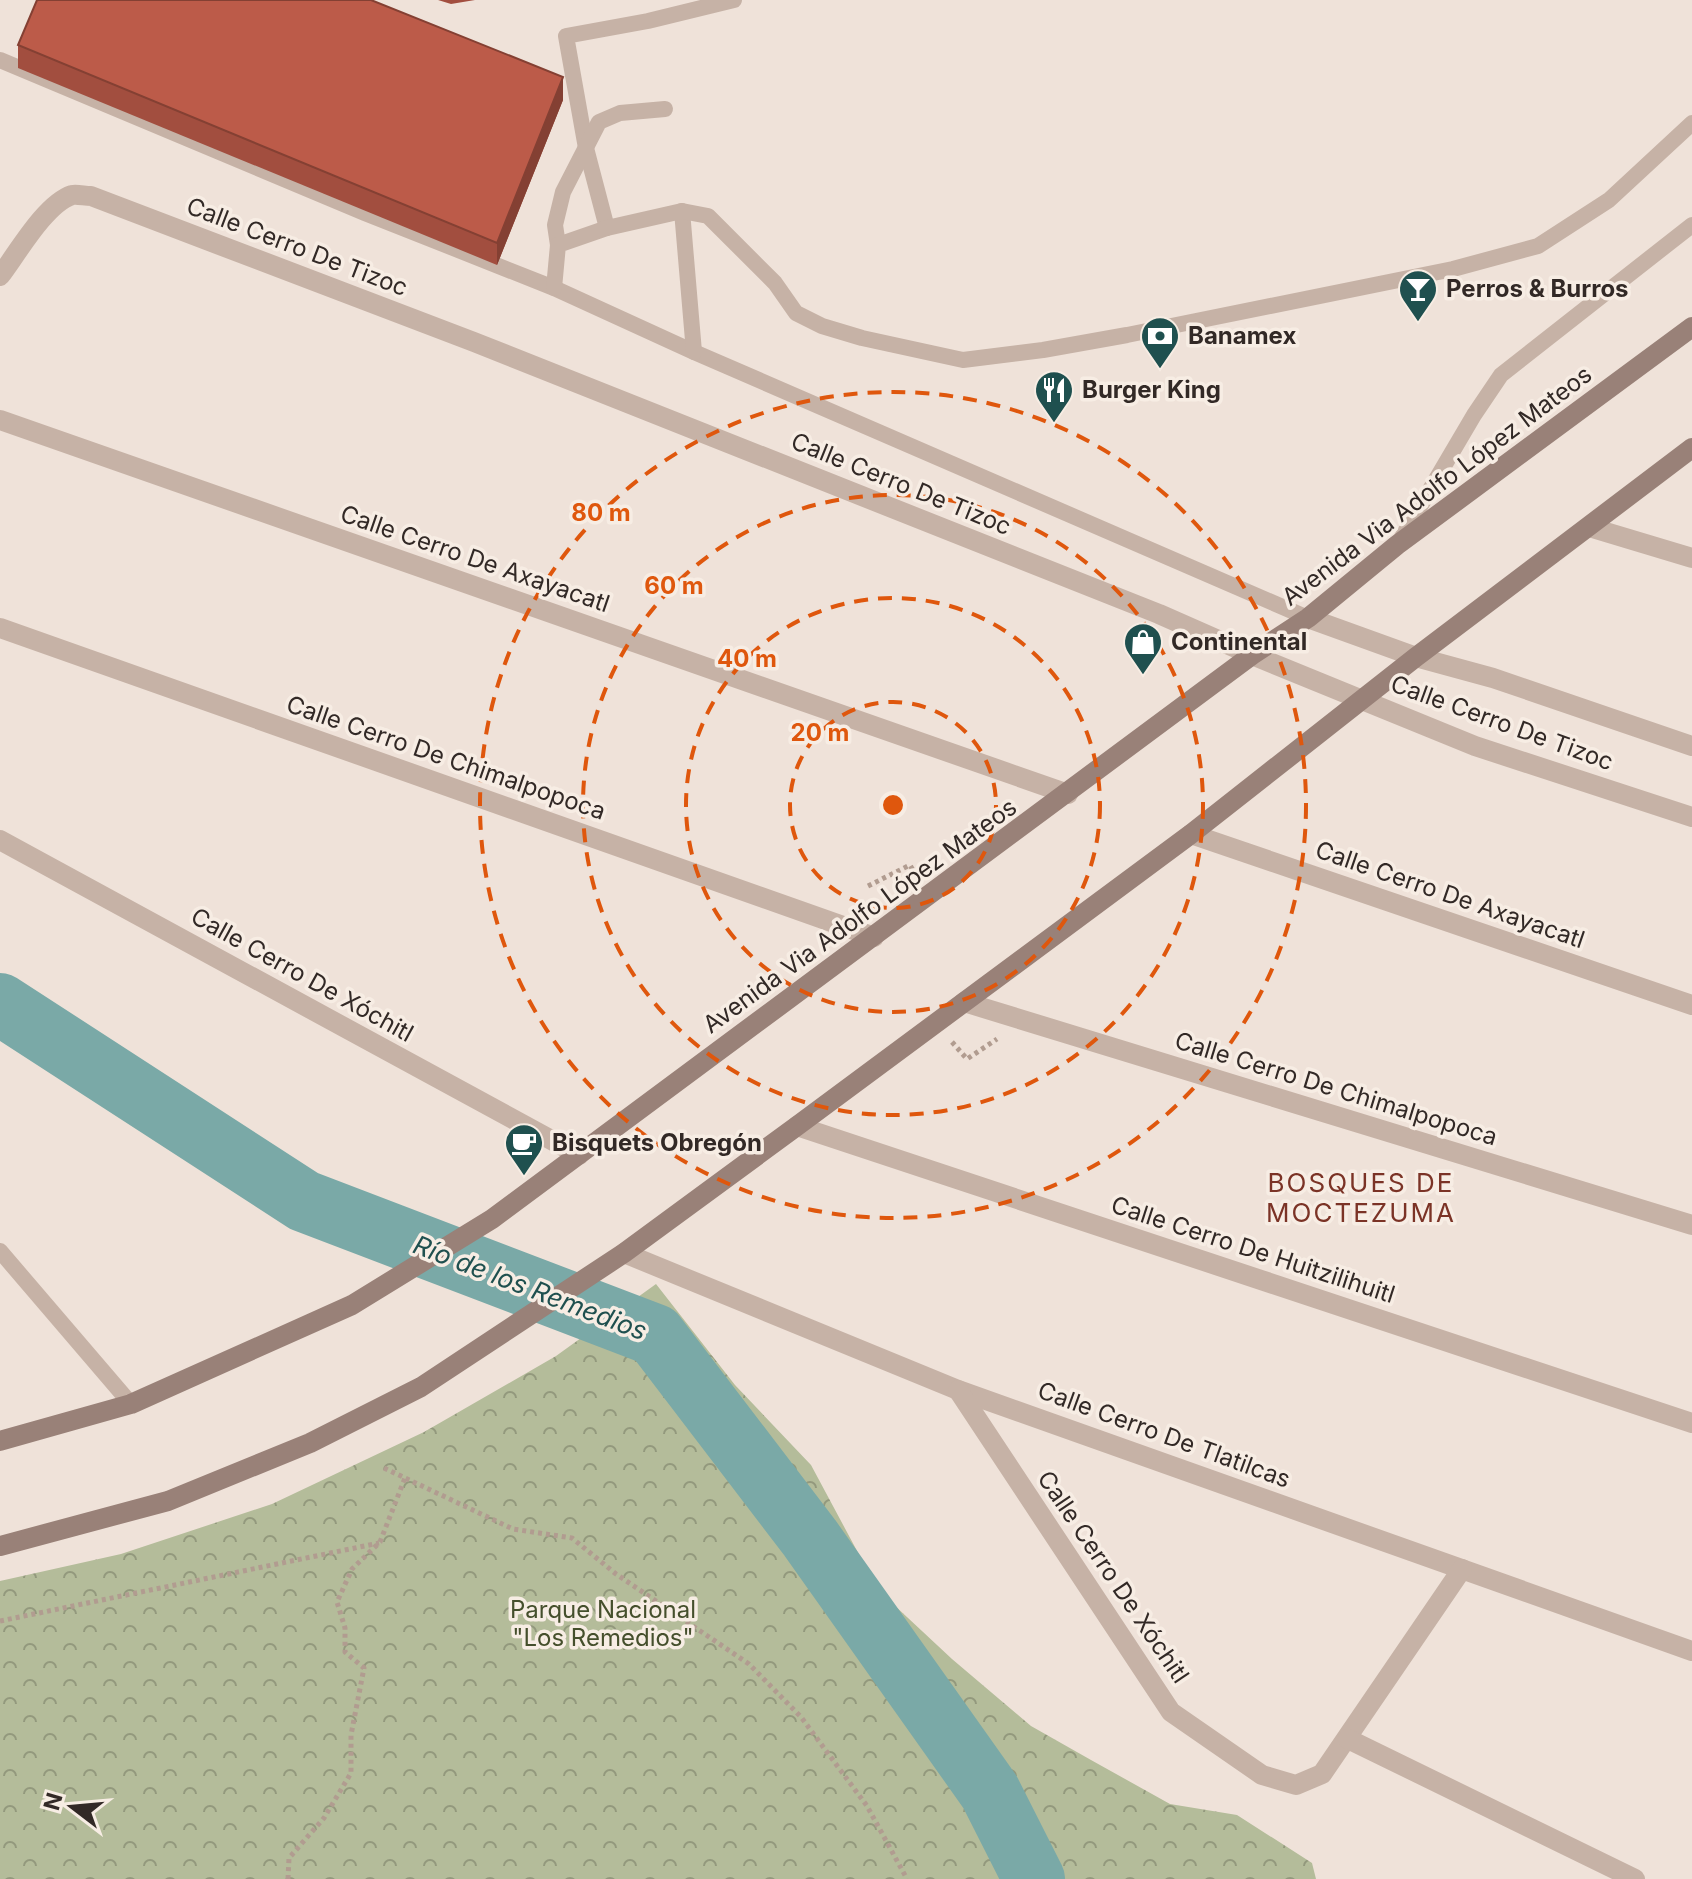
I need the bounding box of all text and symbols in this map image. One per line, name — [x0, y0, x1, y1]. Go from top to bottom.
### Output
street label: Calle Cerro De Tizoc — [183, 191, 412, 302]
bar icon: Perros & Burros — [1397, 268, 1439, 323]
place label: Perros & Burros — [1446, 274, 1629, 303]
bank icon: Banamex — [1139, 315, 1181, 370]
place label: Banamex — [1188, 321, 1296, 350]
street label: Avenida Via Adolfo López Mateos — [1276, 360, 1597, 612]
restaurant icon: Burger King — [1033, 369, 1075, 424]
place label: Burger King — [1082, 375, 1221, 404]
street label: Calle Cerro De Tizoc — [787, 426, 1015, 541]
text: 80 m — [571, 498, 631, 527]
street label: Calle Cerro De Axayacatl — [337, 499, 614, 618]
text: 60 m — [644, 571, 704, 600]
shop icon: Continental — [1122, 621, 1164, 676]
place label: Continental — [1171, 627, 1307, 656]
text: 40 m — [717, 644, 777, 673]
street label: Calle Cerro De Tizoc — [1387, 669, 1617, 776]
street label: Calle Cerro De Chimalpopoca — [283, 689, 610, 826]
text: 20 m — [791, 718, 849, 747]
centre of rings — [879, 791, 907, 819]
street label: Avenida Via Adolfo López Mateos — [697, 792, 1022, 1039]
street label: Calle Cerro De Axayacatl — [1312, 835, 1589, 954]
street label: Calle Cerro De Xóchitl — [186, 901, 418, 1048]
street label: Calle Cerro De Chimalpopoca — [1171, 1026, 1501, 1151]
cafe icon: Bisquets Obregón — [503, 1122, 545, 1177]
place label: Bisquets Obregón — [552, 1128, 762, 1157]
district label: BOSQUES DE MOCTEZUMA — [1266, 1167, 1456, 1228]
street label: Calle Cerro De Huitzilihuitl — [1108, 1190, 1399, 1309]
water label: Río de los Remedios — [409, 1229, 651, 1346]
street label: Calle Cerro De Tlatilcas — [1034, 1375, 1294, 1494]
street label: Calle Cerro De Xóchitl — [1032, 1465, 1195, 1688]
park label: Parque Nacional "Los Remedios" — [510, 1595, 696, 1652]
north arrow — [32, 1767, 112, 1847]
text: N — [38, 1790, 68, 1813]

